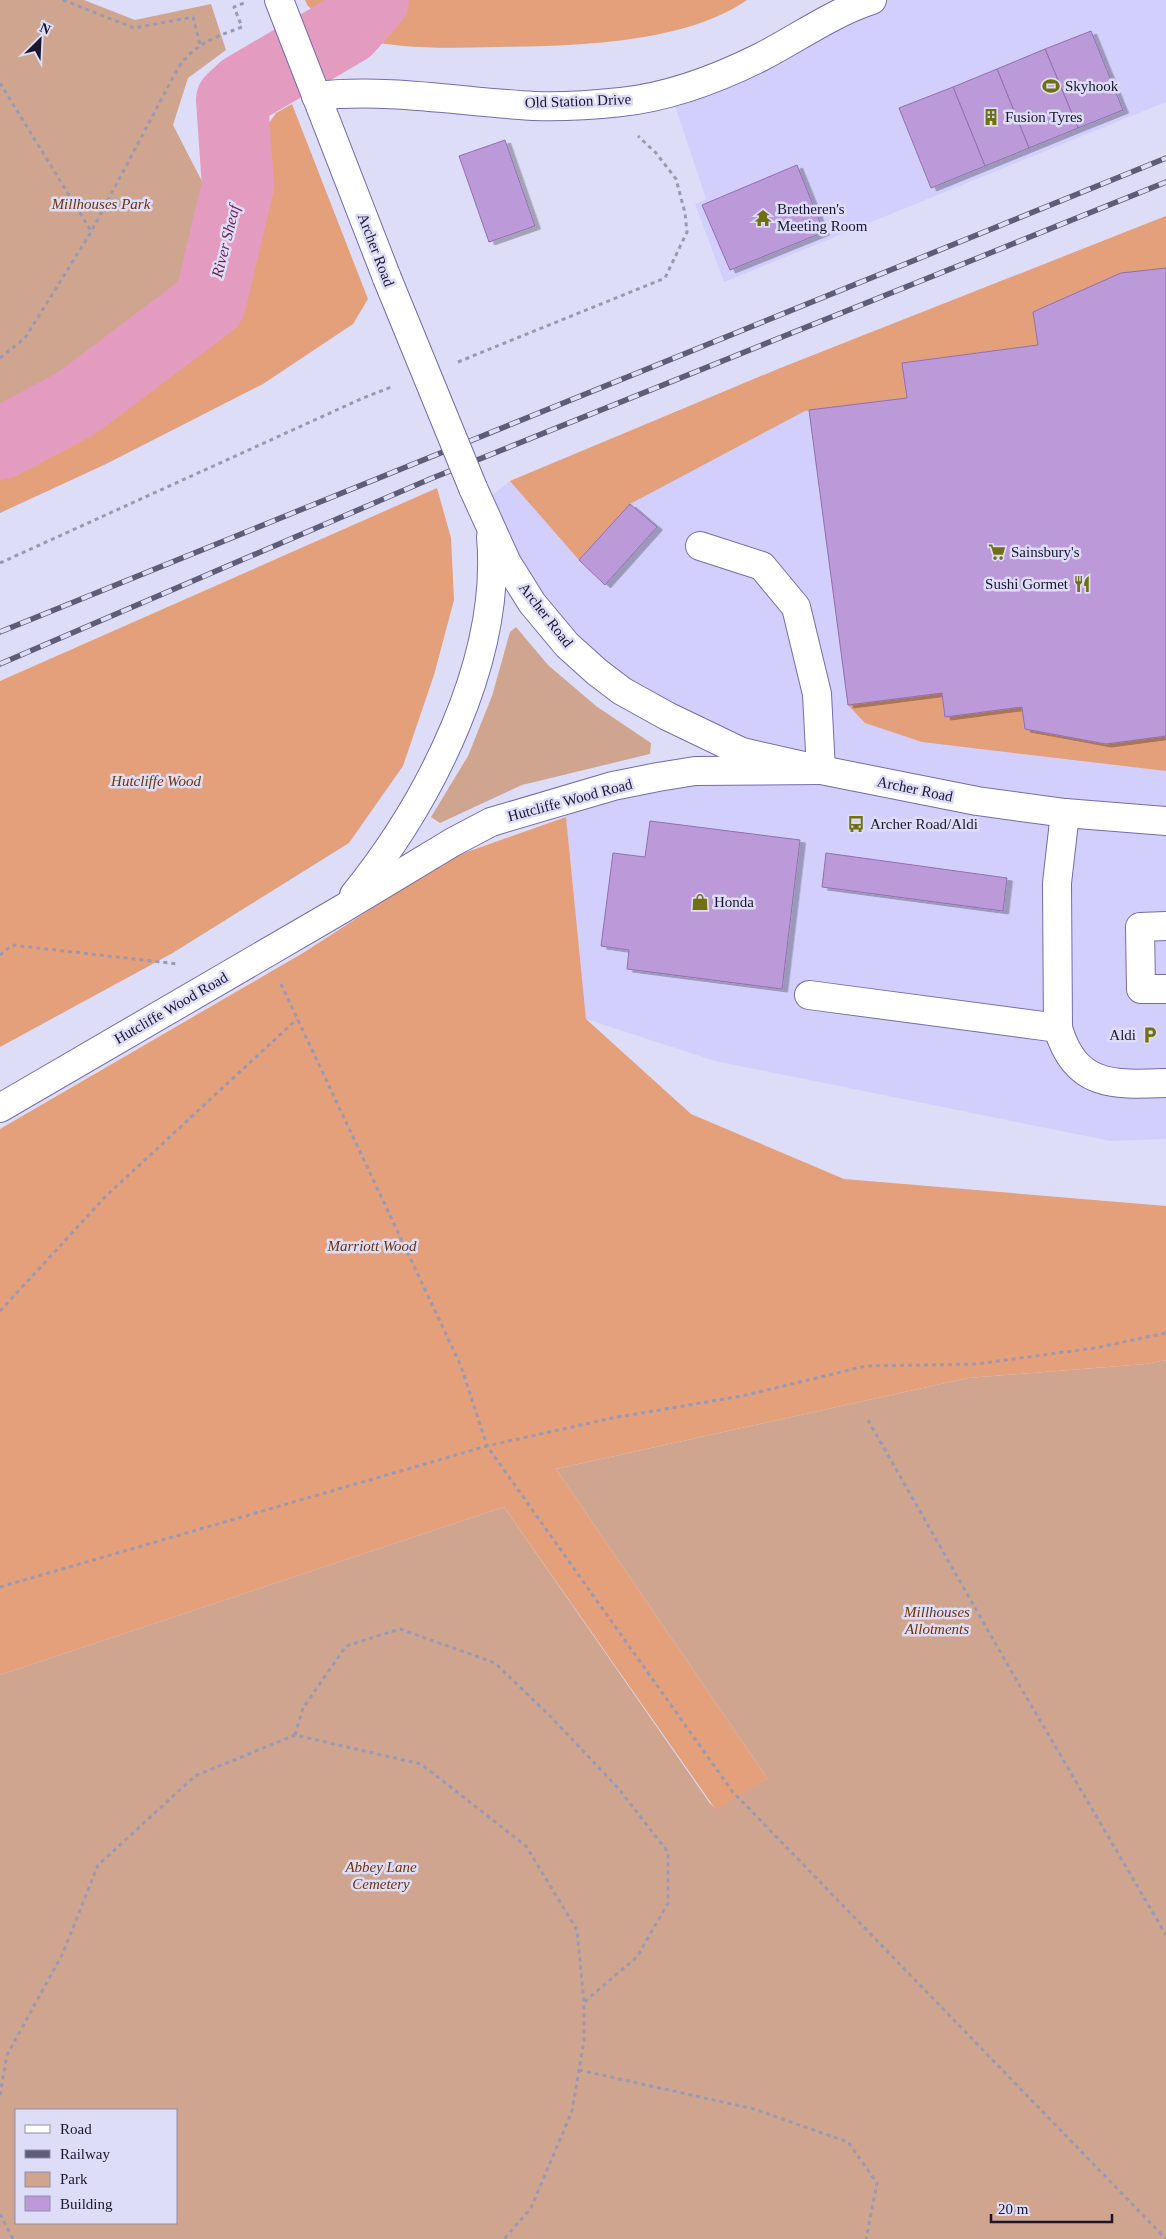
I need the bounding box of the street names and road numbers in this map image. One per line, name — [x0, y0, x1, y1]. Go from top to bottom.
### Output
street label: Old Station Drive — [524, 91, 632, 111]
street label: Archer Road — [355, 211, 397, 289]
street label: Archer Road — [516, 580, 576, 651]
street label: Archer Road — [876, 773, 955, 805]
street label: Hutcliffe Wood Road — [506, 776, 634, 824]
street label: Hutcliffe Wood Road — [111, 969, 231, 1047]

